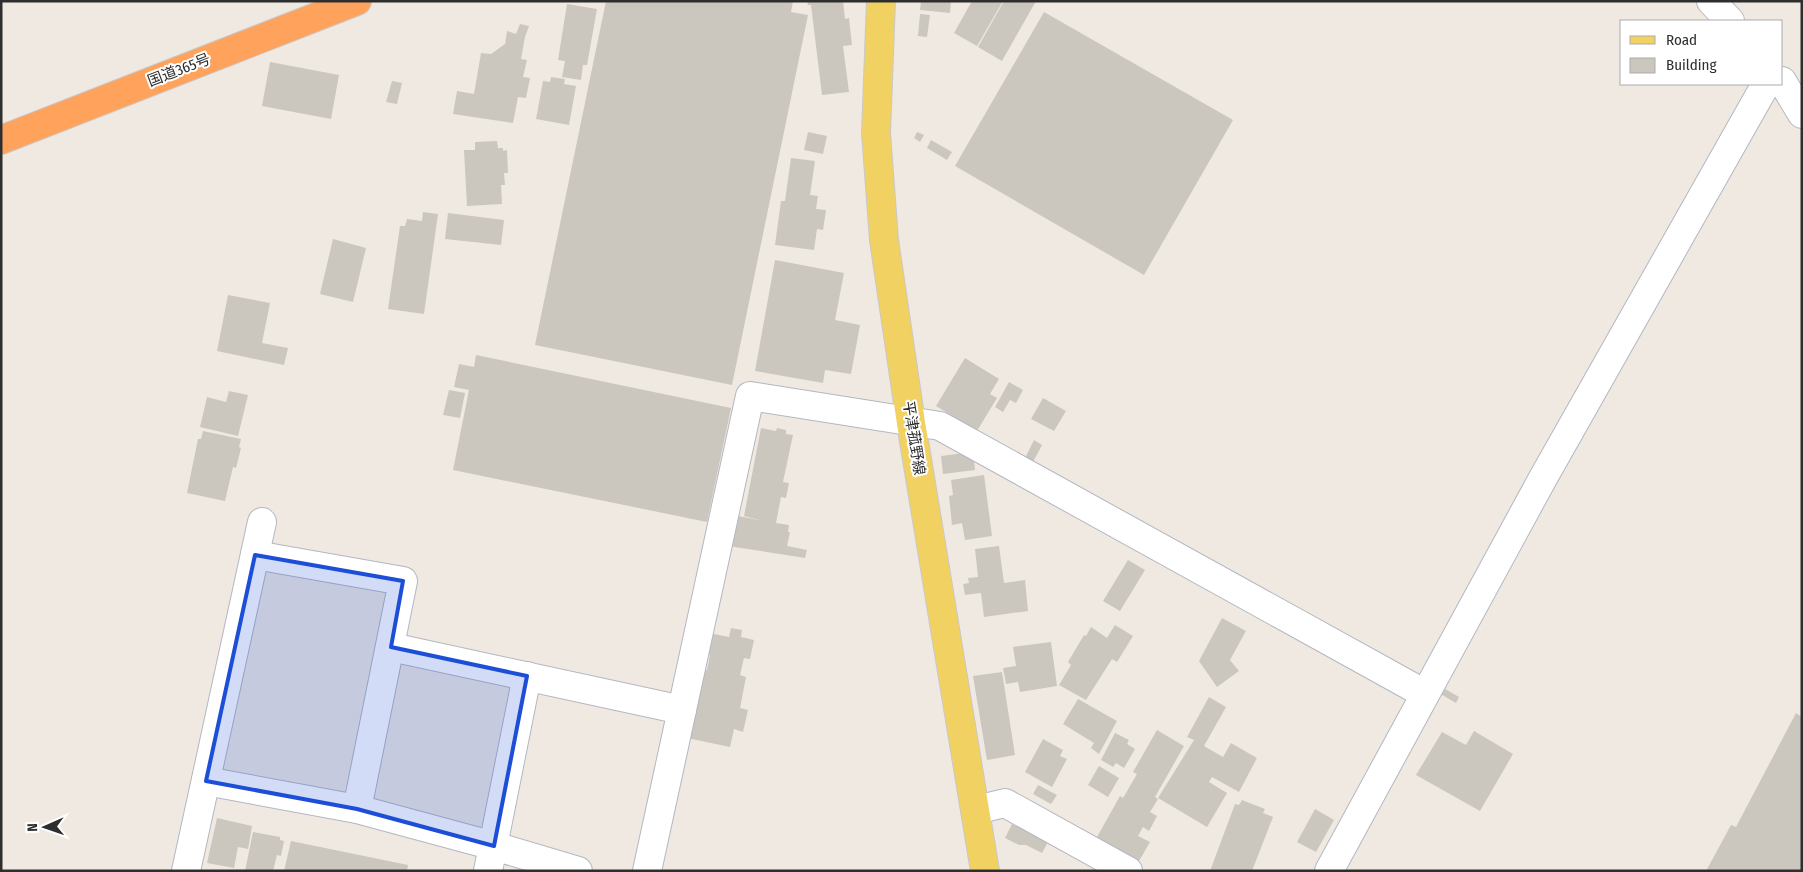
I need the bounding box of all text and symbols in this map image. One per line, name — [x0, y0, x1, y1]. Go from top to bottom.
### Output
legend — [1620, 20, 1783, 85]
text: Road — [1666, 31, 1697, 49]
street label: 国道365号 — [145, 50, 213, 90]
text: Building — [1666, 56, 1717, 74]
street label: 平津菰野線 — [899, 400, 929, 476]
north arrow — [20, 802, 70, 852]
text: N — [24, 823, 41, 832]

